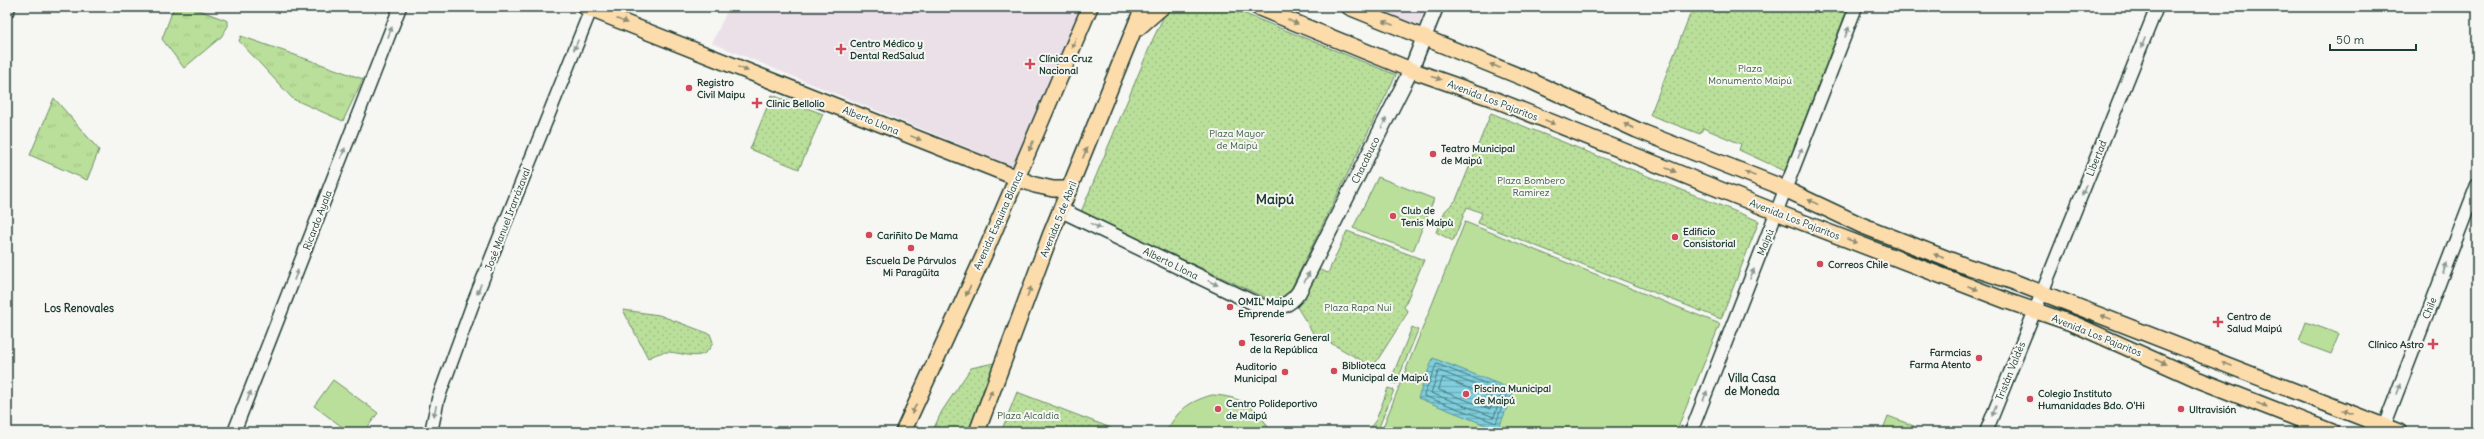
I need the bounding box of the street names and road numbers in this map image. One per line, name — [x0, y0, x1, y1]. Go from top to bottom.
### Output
street label: Avenida Los Pajaritos — [1446, 77, 1540, 124]
street label: Alberto Llona — [841, 103, 901, 138]
street label: Chacabuco — [1349, 134, 1383, 186]
street label: Libertad — [2083, 138, 2110, 178]
street label: José Manuel Irarrázaval — [482, 166, 533, 272]
street label: Avenida Esquina Blanca — [971, 168, 1026, 272]
street label: Avenida 5 de Abril — [1037, 179, 1080, 259]
street label: Ricardo Ayala — [300, 188, 335, 252]
street label: Avenida Los Pajaritos — [1748, 196, 1842, 243]
street label: Maipú — [1754, 227, 1777, 257]
street label: Alberto Llona — [1141, 244, 1201, 283]
street label: Chile — [2419, 295, 2440, 321]
street label: Avenida Los Pajaritos — [2050, 312, 2144, 360]
street label: Tristán Valdés — [1993, 339, 2028, 402]

